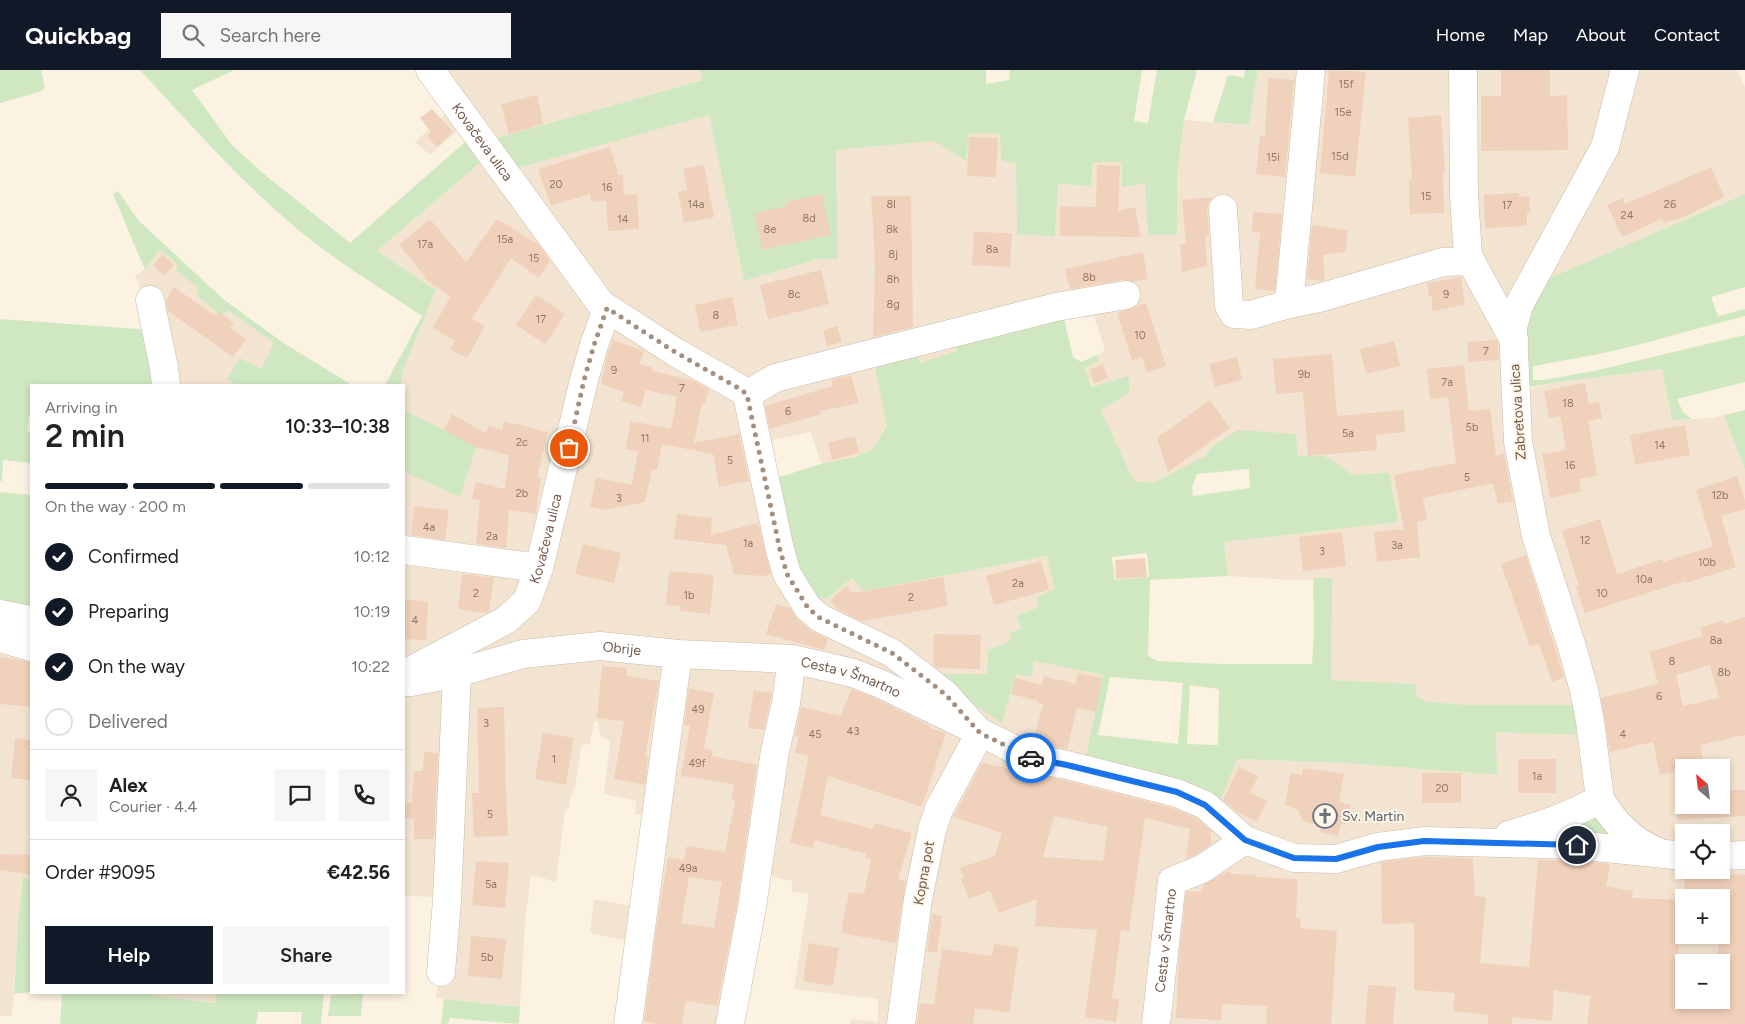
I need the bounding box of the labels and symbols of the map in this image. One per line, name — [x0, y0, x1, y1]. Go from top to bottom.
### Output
house number: 15f — [1339, 78, 1354, 91]
street label: Kovačeva ulica — [448, 100, 517, 184]
house number: 15e — [1335, 106, 1351, 119]
house number: 15d — [1331, 150, 1349, 163]
house number: 15i — [1266, 151, 1280, 164]
house number: 20 — [549, 178, 563, 191]
house number: 16 — [602, 181, 612, 194]
house number: 15 — [1421, 190, 1431, 203]
house number: 14a — [688, 198, 704, 211]
house number: 8l — [886, 198, 896, 211]
house number: 26 — [1664, 198, 1676, 211]
house number: 17 — [1502, 199, 1512, 212]
house number: 24 — [1621, 209, 1634, 222]
house number: 8d — [802, 212, 816, 225]
house number: 14 — [617, 213, 629, 226]
house number: 8e — [764, 223, 776, 236]
house number: 8k — [886, 223, 899, 236]
house number: 15a — [497, 233, 513, 246]
house number: 17a — [417, 238, 433, 251]
house number: 8a — [986, 243, 998, 256]
house number: 8j — [888, 248, 898, 261]
house number: 15 — [529, 252, 539, 265]
house number: 8b — [1082, 271, 1096, 284]
house number: 8h — [887, 273, 899, 286]
house number: 8c — [788, 288, 800, 301]
house number: 9 — [1443, 288, 1449, 301]
house number: 8g — [886, 298, 900, 311]
house number: 8 — [713, 309, 720, 322]
house number: 17 — [536, 313, 546, 326]
house number: 10 — [1134, 329, 1146, 342]
house number: 7 — [1483, 345, 1489, 358]
street label: Zabretova ulica — [1506, 363, 1530, 461]
house number: 9 — [611, 364, 617, 377]
house number: 9b — [1298, 368, 1310, 381]
house number: 7a — [1441, 376, 1453, 389]
house number: 7 — [679, 382, 685, 395]
house number: 18 — [1562, 397, 1574, 410]
house number: 6 — [785, 405, 791, 418]
house number: 5b — [1466, 421, 1478, 434]
pin — [548, 427, 590, 469]
house number: 5a — [1342, 427, 1354, 440]
house number: 11 — [640, 432, 650, 445]
house number: 2c — [516, 436, 528, 449]
house number: 14 — [1654, 439, 1666, 452]
house number: 5 — [727, 454, 733, 467]
house number: 16 — [1565, 459, 1575, 472]
house number: 5 — [1464, 471, 1470, 484]
house number: 2b — [516, 487, 528, 500]
house number: 12b — [1711, 489, 1729, 502]
street label: Kovačeva ulica — [526, 492, 565, 586]
house number: 3 — [616, 492, 622, 505]
house number: 4a — [423, 521, 435, 534]
house number: 2a — [486, 530, 498, 543]
house number: 12 — [1580, 534, 1590, 547]
house number: 1a — [743, 537, 753, 550]
house number: 3a — [1391, 539, 1403, 552]
house number: 3 — [1319, 545, 1325, 558]
house number: 10b — [1698, 556, 1716, 569]
house number: 10a — [1635, 573, 1653, 586]
house number: 2a — [1012, 577, 1024, 590]
house number: 2 — [473, 587, 479, 600]
house number: 10 — [1596, 587, 1608, 600]
house number: 1b — [684, 589, 695, 602]
house number: 2 — [908, 591, 914, 604]
house number: 4 — [412, 614, 419, 627]
house number: 8a — [1710, 634, 1722, 647]
street label: Obrije — [602, 638, 642, 659]
street label: Cesta v Šmartno — [799, 653, 904, 701]
house number: 8 — [1669, 655, 1676, 668]
house number: 8b — [1717, 666, 1731, 679]
house number: 6 — [1656, 690, 1662, 703]
house number: 49 — [691, 703, 705, 716]
house number: 3 — [483, 717, 489, 730]
house number: 43 — [847, 725, 859, 738]
house number: 45 — [808, 728, 822, 741]
house number: 4 — [1620, 728, 1627, 741]
courier — [1006, 733, 1056, 783]
house number: 1 — [552, 753, 556, 766]
house number: 49f — [688, 757, 706, 770]
north arrow — [1675, 759, 1730, 814]
house number: 1a — [1532, 770, 1542, 783]
house number: 20 — [1435, 782, 1449, 795]
church icon: Sv. Martin — [1312, 803, 1338, 829]
house number: 5 — [487, 808, 493, 821]
place label: Sv. Martin — [1342, 808, 1405, 825]
pin — [1556, 824, 1598, 866]
street label: Kopna pot — [910, 840, 938, 906]
house number: 49a — [679, 862, 697, 875]
house number: 5a — [485, 878, 497, 891]
street label: Cesta v Šmartno — [1151, 888, 1180, 993]
house number: 5b — [481, 951, 493, 964]

